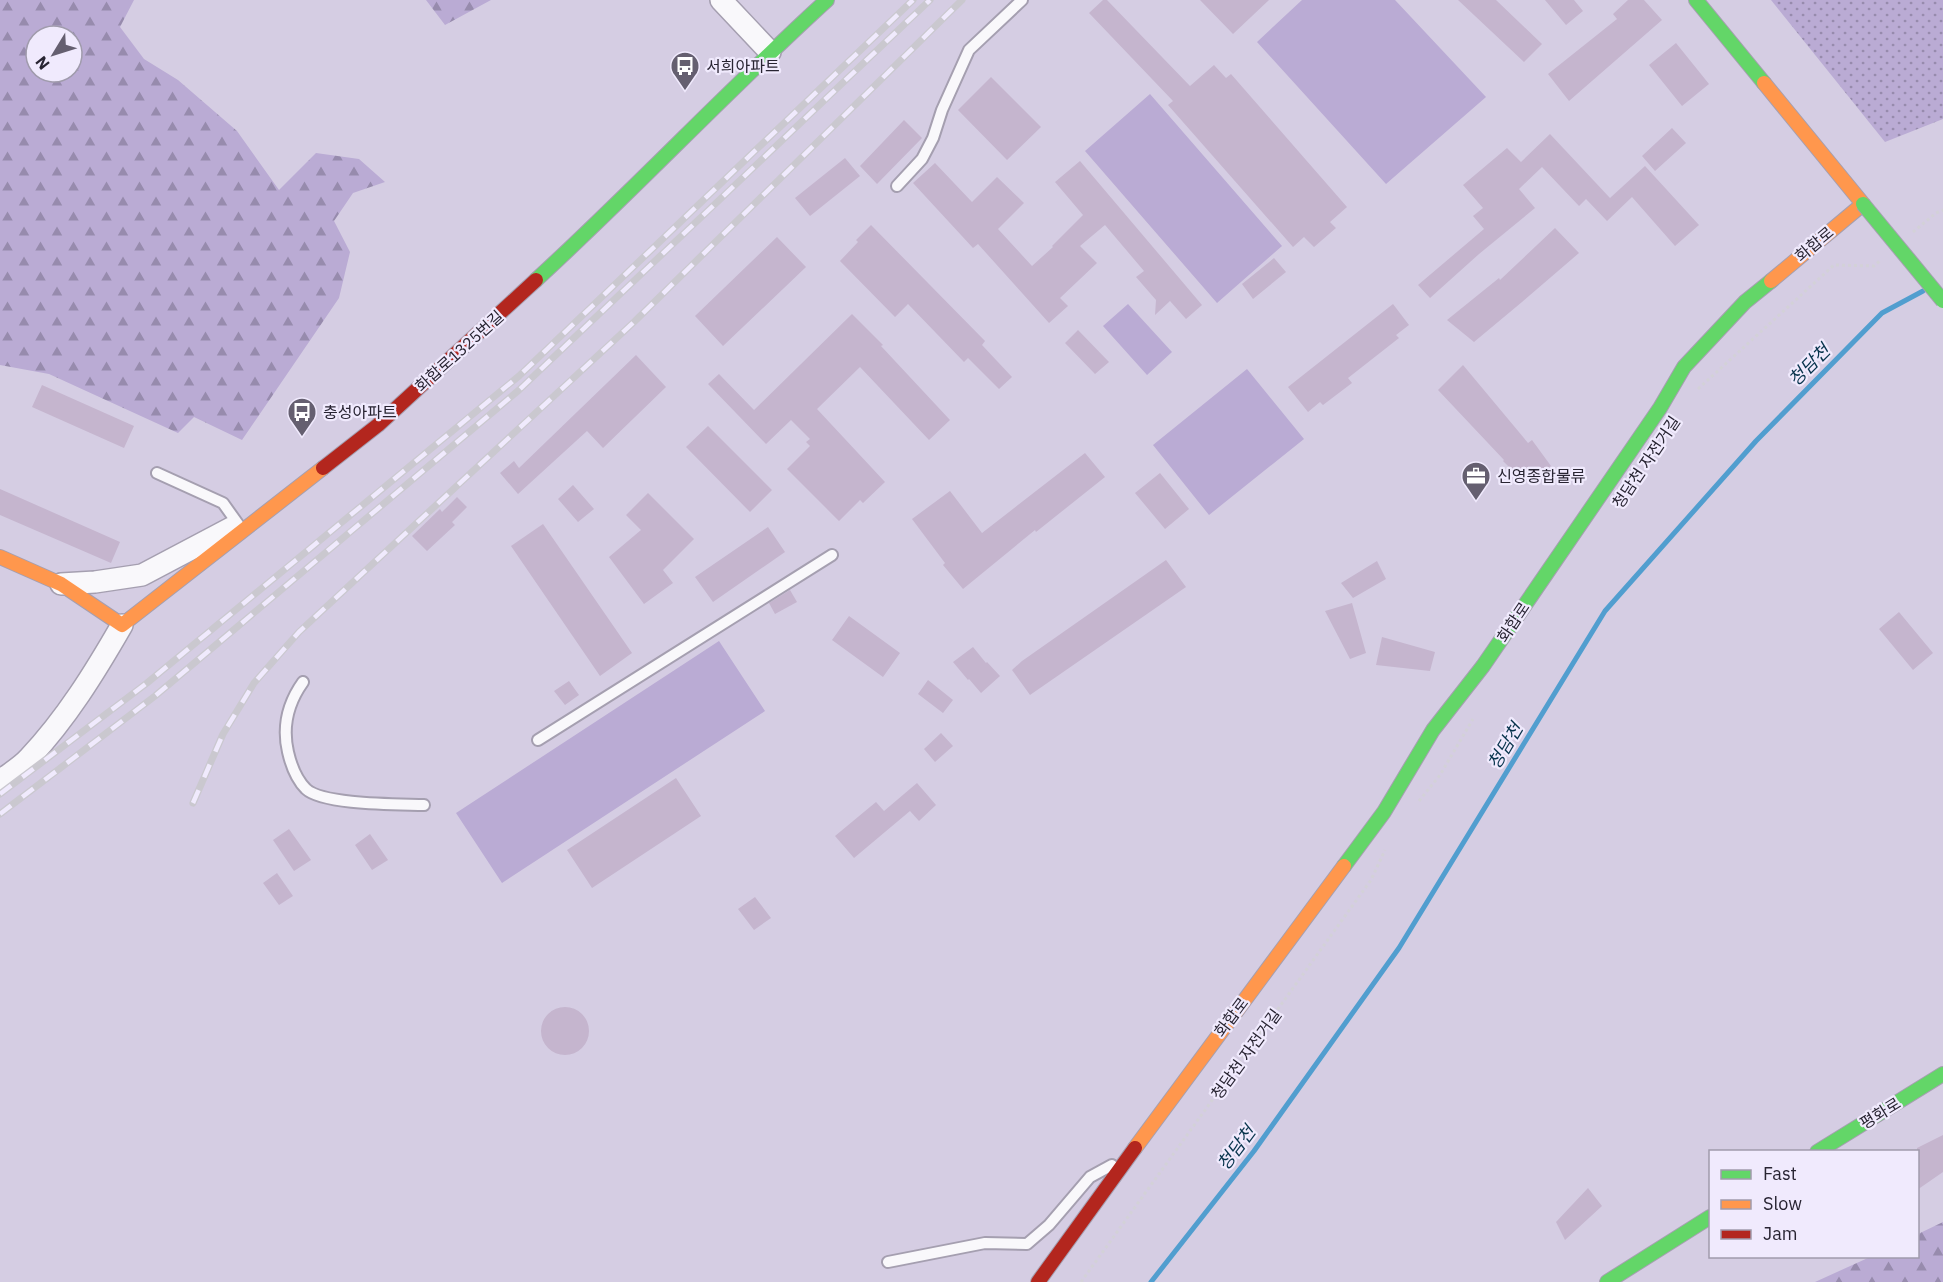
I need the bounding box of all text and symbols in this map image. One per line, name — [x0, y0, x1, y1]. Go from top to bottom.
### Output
north arrow — [24, 24, 84, 84]
bus stop icon: 서희아파트 — [669, 50, 701, 92]
text: N — [31, 53, 54, 74]
place label: 서희아파트 — [706, 56, 780, 76]
street label: 화합로 — [1791, 222, 1838, 266]
street label: 화합로1325번길 — [411, 306, 507, 396]
water label: 청담천 — [1783, 338, 1836, 391]
bus stop icon: 충성아파트 — [286, 396, 318, 438]
place label: 충성아파트 — [323, 402, 397, 422]
street label: 청담천 자전거길 — [1608, 412, 1684, 512]
office icon: 신영종합물류 — [1460, 460, 1492, 502]
place label: 신영종합물류 — [1497, 466, 1586, 486]
street label: 화합로 — [1492, 598, 1534, 646]
water label: 청담천 — [1482, 717, 1529, 773]
street label: 화합로 — [1210, 993, 1252, 1041]
street label: 청담천 자전거길 — [1207, 1005, 1285, 1103]
street label: 평화로 — [1856, 1093, 1904, 1133]
water label: 청담천 — [1212, 1119, 1262, 1175]
legend — [1709, 1150, 1919, 1258]
text: Fast — [1763, 1162, 1797, 1185]
text: Slow — [1763, 1192, 1802, 1215]
text: Jam — [1763, 1222, 1798, 1245]

